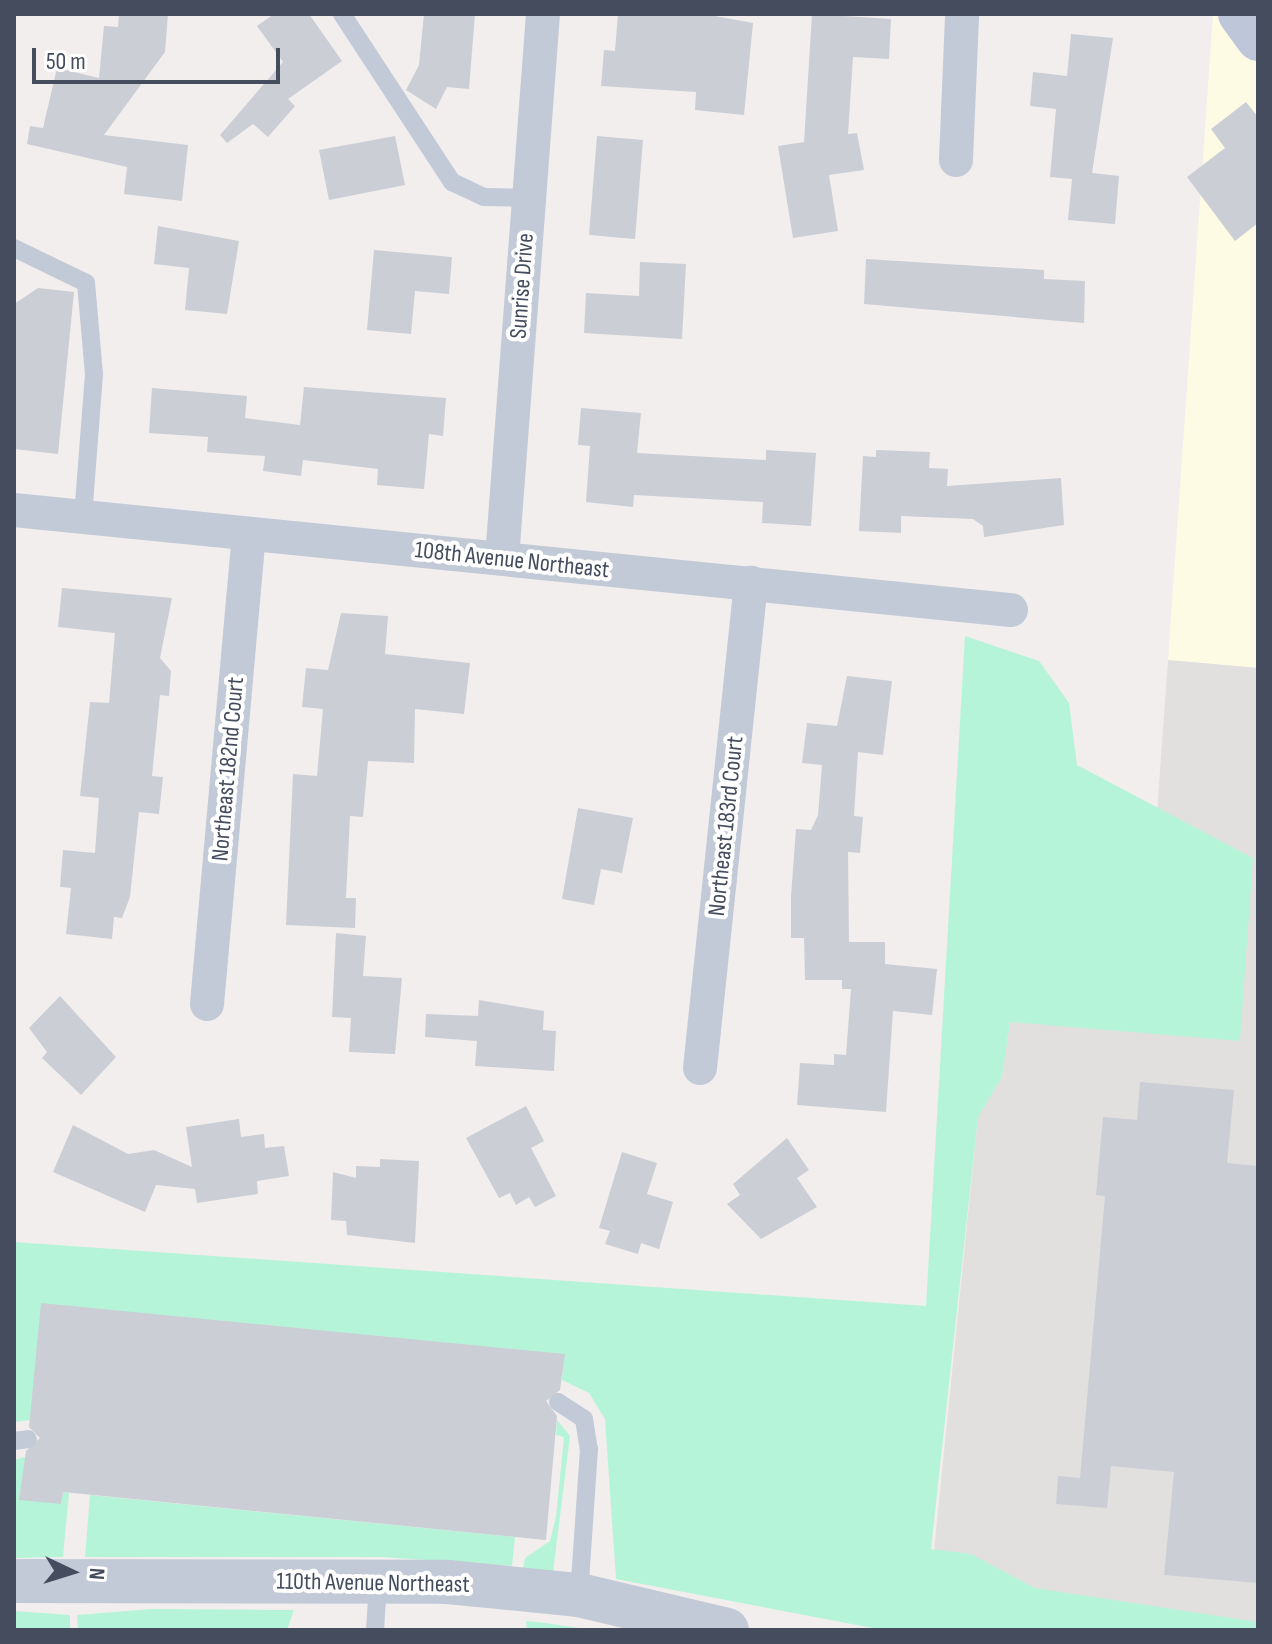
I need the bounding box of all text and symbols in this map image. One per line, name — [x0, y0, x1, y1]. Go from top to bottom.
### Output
scale bar — [36, 32, 284, 82]
text: 50 m — [46, 47, 86, 76]
street label: Sunrise Drive — [504, 232, 540, 340]
street label: 108th Avenue Northeast — [413, 535, 611, 585]
street label: Northeast 182nd Court — [206, 676, 250, 862]
street label: Northeast 183rd Court — [702, 735, 750, 917]
north arrow — [32, 1532, 112, 1612]
text: N — [83, 1567, 110, 1581]
street label: 110th Avenue Northeast — [276, 1567, 470, 1599]

